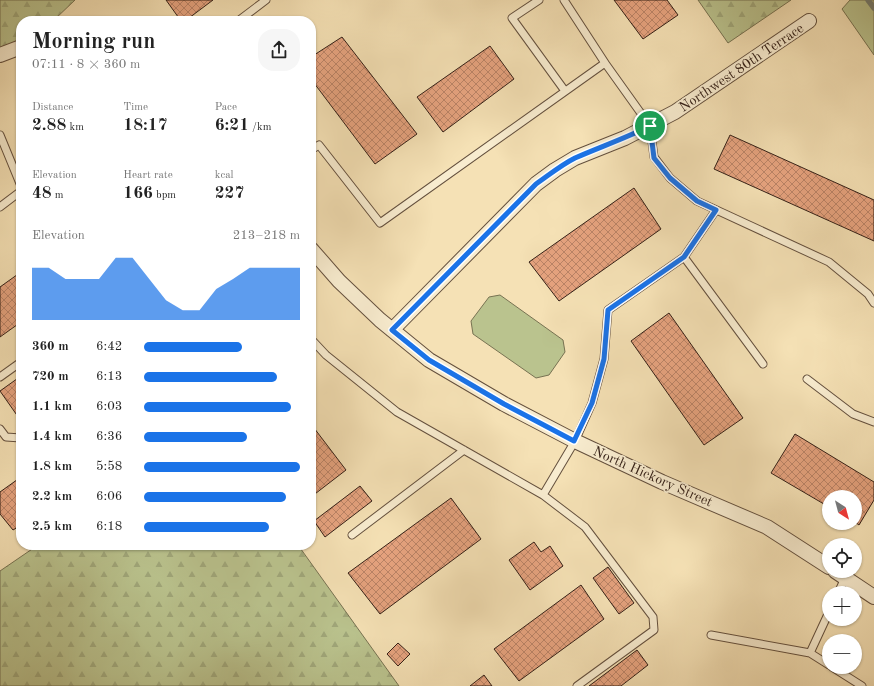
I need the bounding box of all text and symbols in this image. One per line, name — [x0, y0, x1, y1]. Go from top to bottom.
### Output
street label: Northwest 80th Terrace — [677, 21, 806, 115]
button: share — [258, 29, 300, 71]
text: Morning run — [32, 31, 155, 53]
text: 07:11 · 8 × 360 m — [32, 58, 140, 71]
text: Distance — [32, 102, 73, 113]
text: Time — [123, 102, 148, 113]
text: Pace — [215, 102, 237, 113]
pin — [633, 109, 667, 143]
icon: arrive — [639, 115, 661, 137]
text: 2.88 — [32, 117, 66, 134]
text: 18:17 — [123, 117, 168, 134]
text: 6:21 — [215, 117, 249, 134]
text: km — [66, 122, 84, 133]
text: /km — [249, 122, 271, 133]
text: Elevation — [32, 170, 77, 181]
text: Heart rate — [123, 170, 173, 181]
text: kcal — [215, 170, 234, 181]
text: 48 — [32, 185, 52, 202]
text: 166 — [123, 185, 153, 202]
text: 227 — [215, 185, 244, 202]
text: m — [52, 190, 64, 201]
text: bpm — [153, 190, 176, 201]
text: Elevation — [32, 229, 85, 242]
text: 213–218 m — [233, 229, 300, 242]
text: 360 m — [32, 340, 69, 353]
text: 6:42 — [96, 340, 122, 353]
text: 720 m — [32, 370, 69, 383]
text: 6:13 — [96, 370, 122, 383]
text: 1.1 km — [32, 400, 72, 413]
text: 6:03 — [96, 400, 122, 413]
text: 1.4 km — [32, 430, 72, 443]
text: 6:36 — [96, 430, 122, 443]
street label: North Hickory Street — [591, 444, 715, 510]
text: 1.8 km — [32, 460, 72, 473]
text: 5:58 — [96, 460, 122, 473]
text: 2.2 km — [32, 490, 72, 503]
text: 6:06 — [96, 490, 122, 503]
north arrow — [822, 490, 862, 530]
map controls — [822, 490, 862, 674]
text: 2.5 km — [32, 520, 72, 533]
text: 6:18 — [96, 520, 122, 533]
button: locate — [822, 538, 862, 578]
button: + — [822, 586, 862, 626]
button: − — [822, 634, 862, 674]

